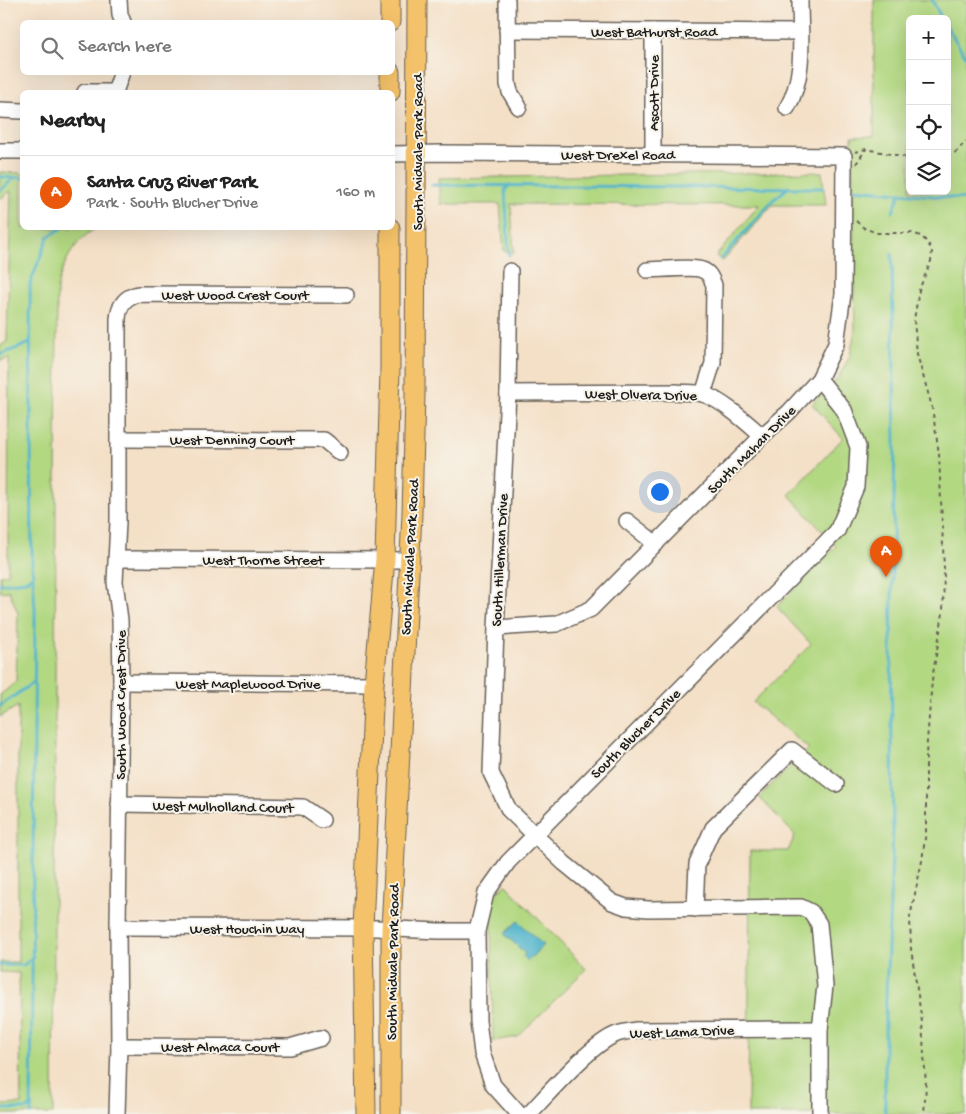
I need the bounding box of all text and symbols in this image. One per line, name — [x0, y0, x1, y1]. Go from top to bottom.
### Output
map controls — [906, 15, 951, 195]
button: + — [906, 15, 951, 60]
search box — [20, 20, 395, 75]
street label: West Bathurst Road — [591, 24, 718, 42]
icon: search — [38, 34, 66, 62]
text: Search here — [78, 36, 172, 59]
street label: Ascott Drive — [646, 55, 664, 131]
button: − — [906, 60, 951, 105]
street label: South Midvale Park Road — [410, 73, 428, 230]
button: locate — [906, 105, 951, 150]
text: Nearby — [40, 110, 105, 135]
street label: West Drexel Road — [561, 147, 676, 165]
button: layers — [906, 150, 951, 195]
text: Santa Cruz River Park — [87, 172, 257, 195]
text: A — [51, 184, 61, 203]
text: 160 m — [336, 184, 375, 203]
text: Park · South Blucher Drive — [87, 195, 258, 214]
street label: West Wood Crest Court — [161, 287, 310, 305]
street label: West Olvera Drive — [585, 386, 698, 406]
street label: South Mahan Drive — [704, 402, 801, 499]
street label: West Denning Court — [170, 432, 296, 450]
street label: South Midvale Park Road — [398, 477, 424, 636]
your location — [647, 479, 673, 505]
street label: South Hillerman Drive — [489, 493, 513, 627]
pin: A — [870, 536, 902, 577]
street label: West Thorne Street — [202, 552, 325, 570]
street label: South Wood Crest Drive — [113, 630, 131, 780]
street label: West Maplewood Drive — [175, 676, 321, 694]
street label: South Blucher Drive — [588, 685, 685, 783]
street label: West Mulholland Court — [152, 798, 296, 818]
street label: South Midvale Park Road — [384, 882, 404, 1040]
street label: West Houchin Way — [190, 921, 305, 939]
street label: West Lama Drive — [629, 1022, 735, 1044]
street label: West Almaca Court — [161, 1039, 281, 1057]

